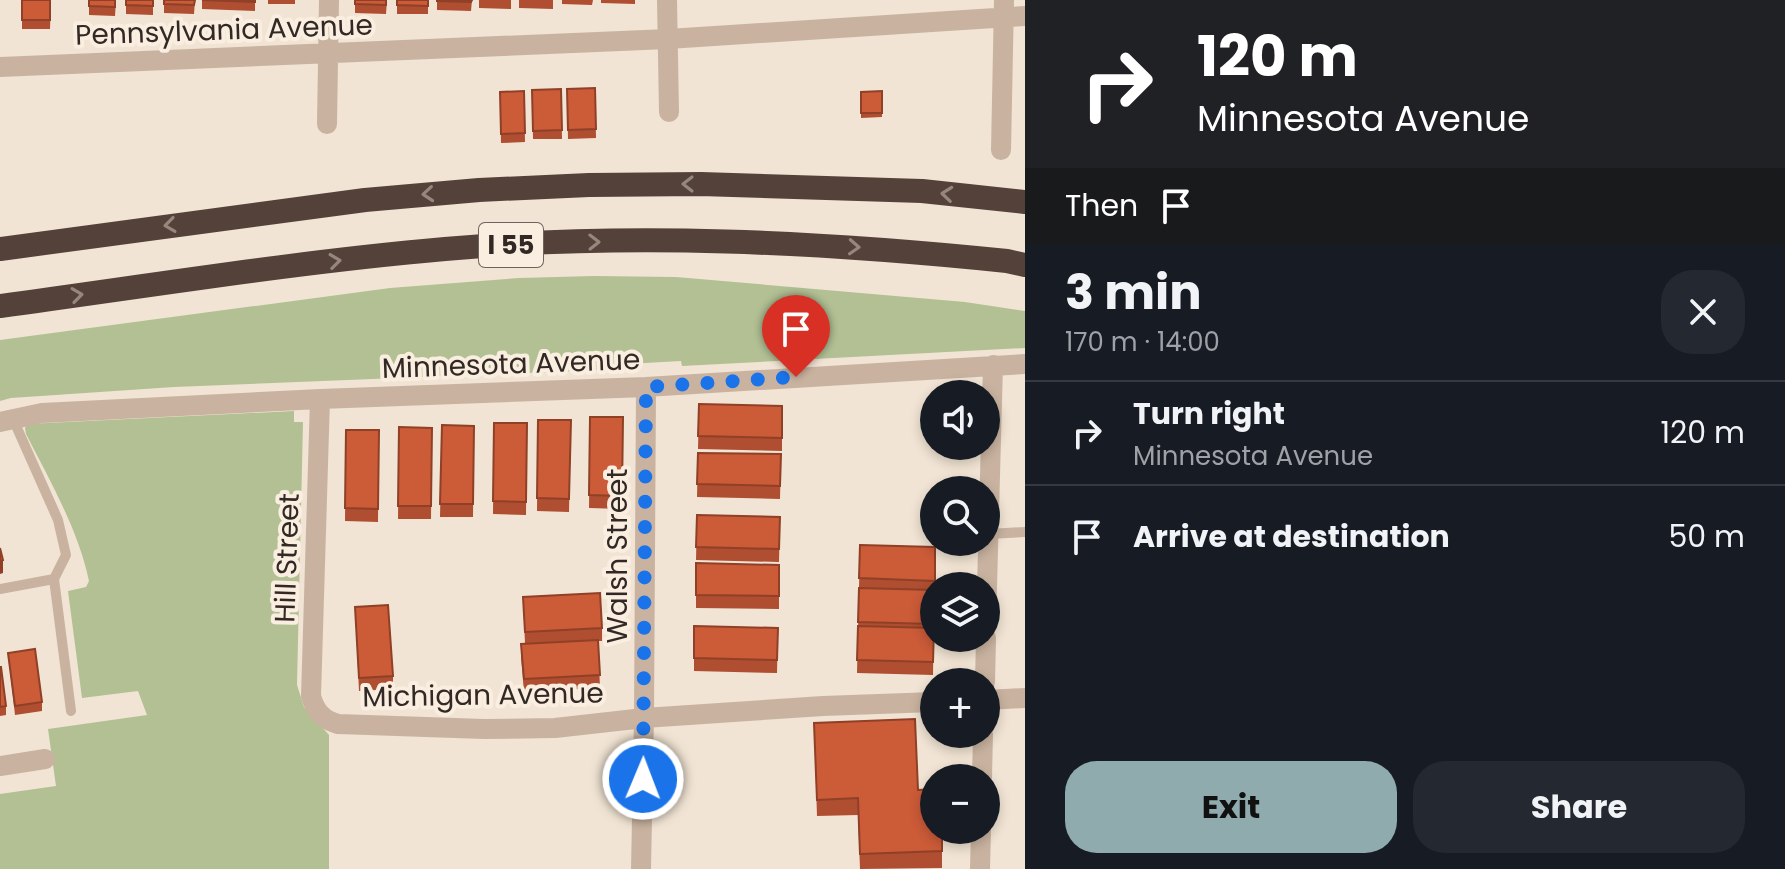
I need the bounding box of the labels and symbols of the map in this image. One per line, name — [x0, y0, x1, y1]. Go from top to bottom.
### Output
street label: Pennsylvania Avenue — [75, 5, 373, 55]
one-way arrow — [681, 175, 694, 193]
one-way arrow — [421, 186, 434, 203]
one-way arrow — [940, 186, 953, 203]
one-way arrow — [163, 216, 177, 233]
road number: I 55 — [479, 223, 543, 267]
one-way arrow — [588, 233, 601, 250]
one-way arrow — [848, 238, 861, 255]
one-way arrow — [328, 253, 342, 270]
one-way arrow — [70, 287, 84, 304]
pin — [762, 295, 830, 377]
street label: Minnesota Avenue — [381, 340, 641, 388]
street label: Walsh Street — [598, 468, 637, 644]
street label: Hill Street — [265, 493, 309, 623]
street label: Michigan Avenue — [362, 673, 604, 717]
position arrow — [601, 737, 685, 821]

